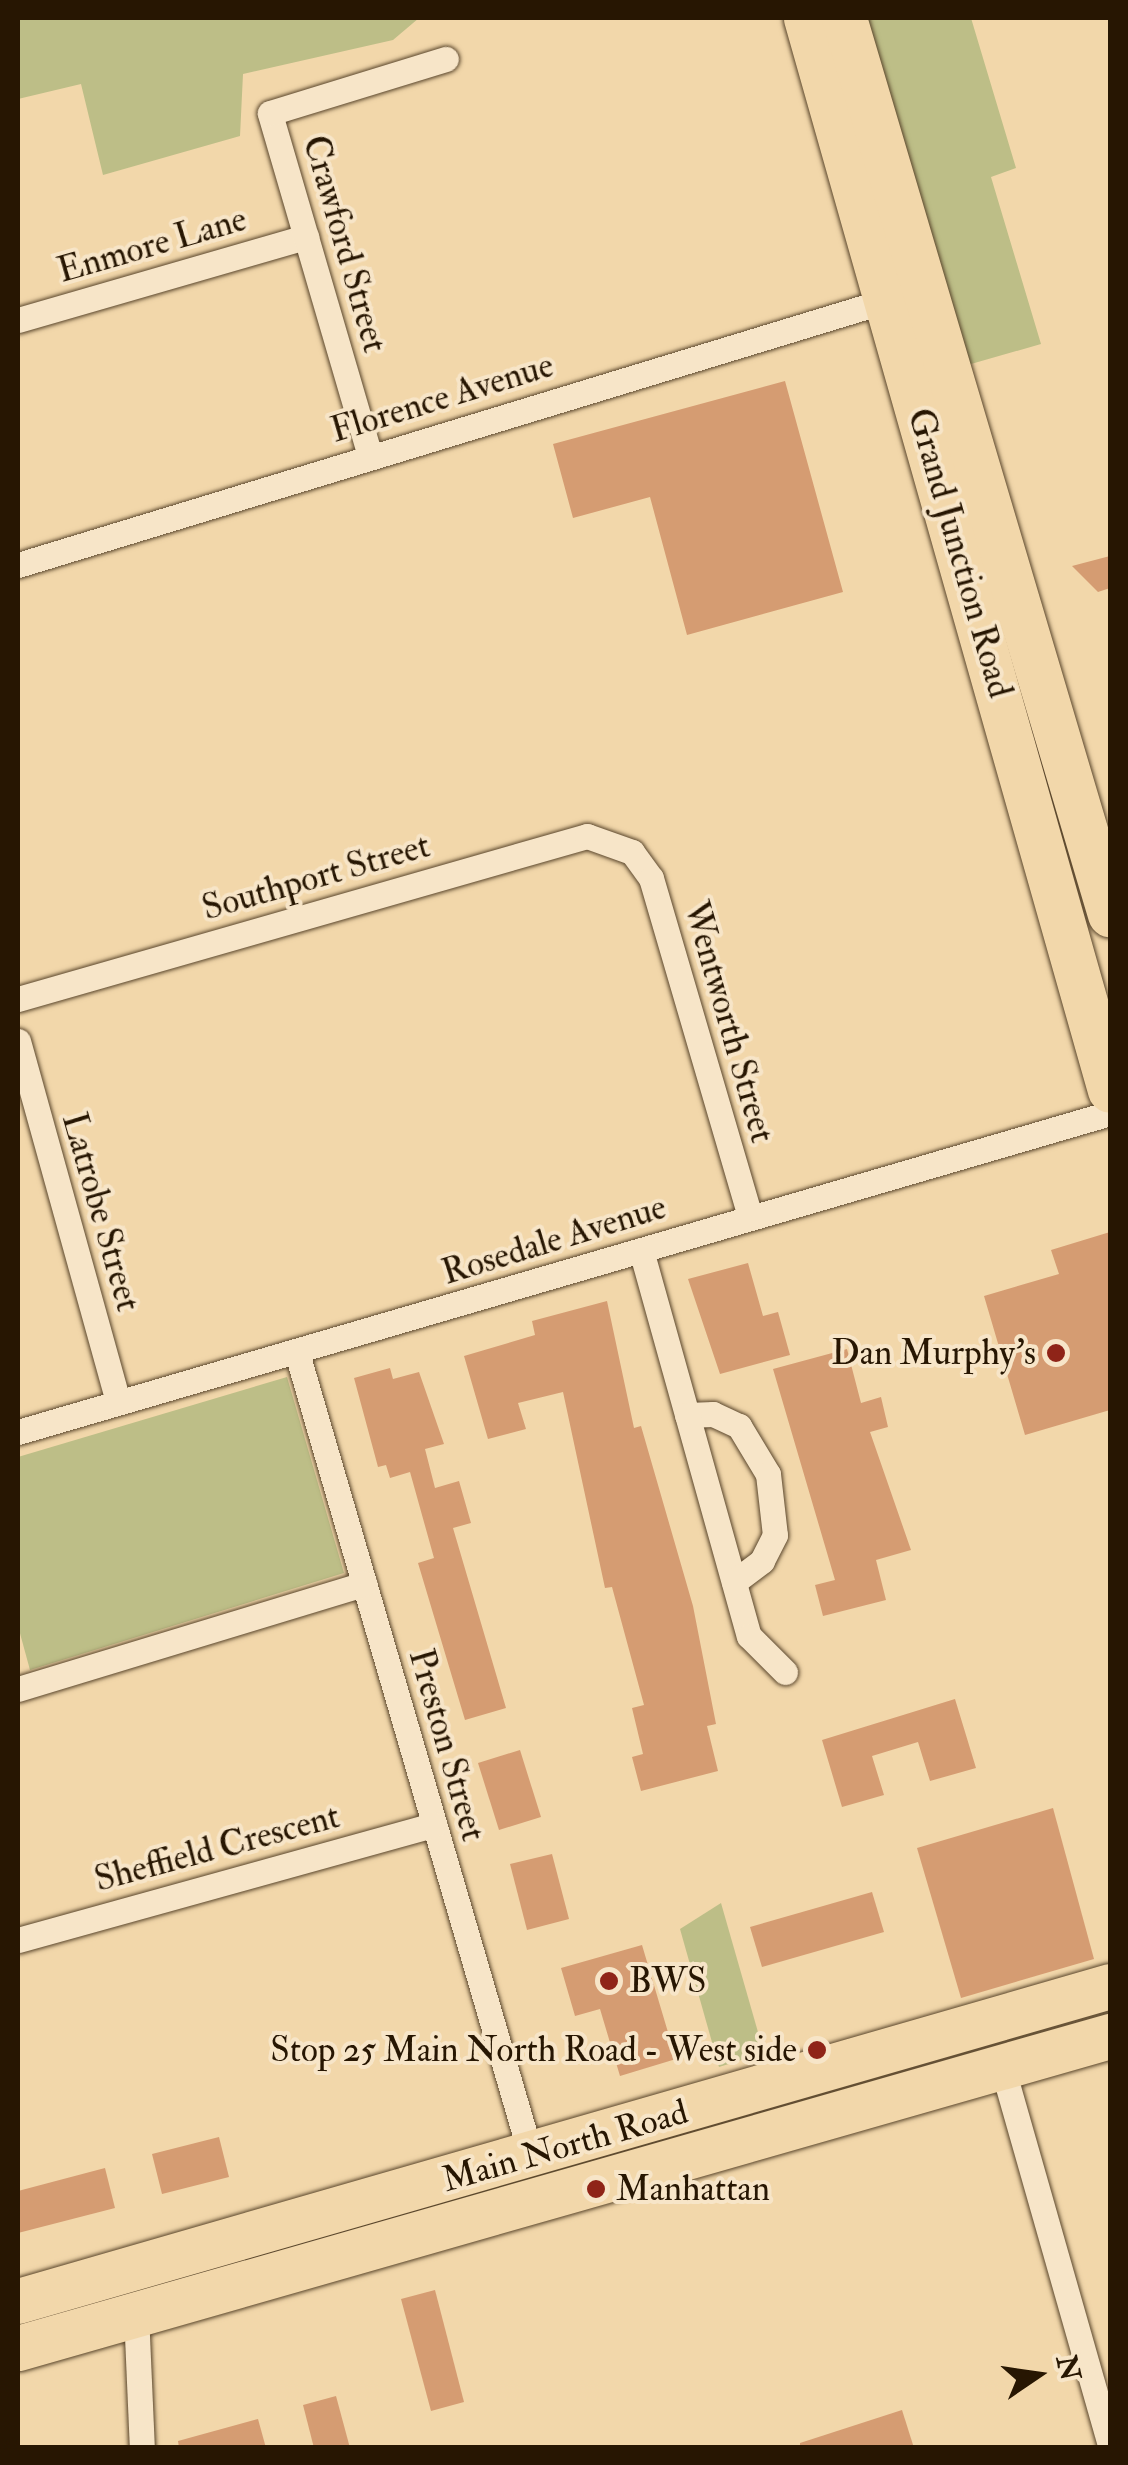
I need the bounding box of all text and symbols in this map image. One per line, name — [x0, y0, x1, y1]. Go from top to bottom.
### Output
street label: Crawford Street — [294, 131, 396, 357]
street label: Enmore Lane — [53, 198, 251, 292]
street label: Florence Avenue — [326, 344, 558, 452]
street label: Grand Junction Road — [899, 404, 1021, 702]
street label: Southport Street — [197, 824, 435, 930]
street label: Wentworth Street — [675, 897, 783, 1147]
street label: Latrobe Street — [53, 1108, 149, 1316]
street label: Rosedale Avenue — [437, 1186, 671, 1294]
place label: Dan Murphy's — [831, 1332, 1036, 1374]
marker: Dan Murphy's — [1045, 1342, 1067, 1364]
street label: Preston Street — [400, 1644, 494, 1846]
street label: Sheffield Crescent — [90, 1795, 344, 1901]
place label: BWS — [629, 1960, 707, 2002]
marker: BWS — [598, 1970, 620, 1992]
place label: Stop 25 Main North Road - West side — [270, 2029, 797, 2071]
marker: Stop 25 Main North Road - West side — [806, 2039, 828, 2061]
street label: Main North Road — [437, 2091, 693, 2201]
place label: Manhattan — [616, 2168, 770, 2210]
marker: Manhattan — [585, 2178, 607, 2200]
north arrow — [988, 2325, 1088, 2425]
text: N — [1048, 2352, 1088, 2384]

